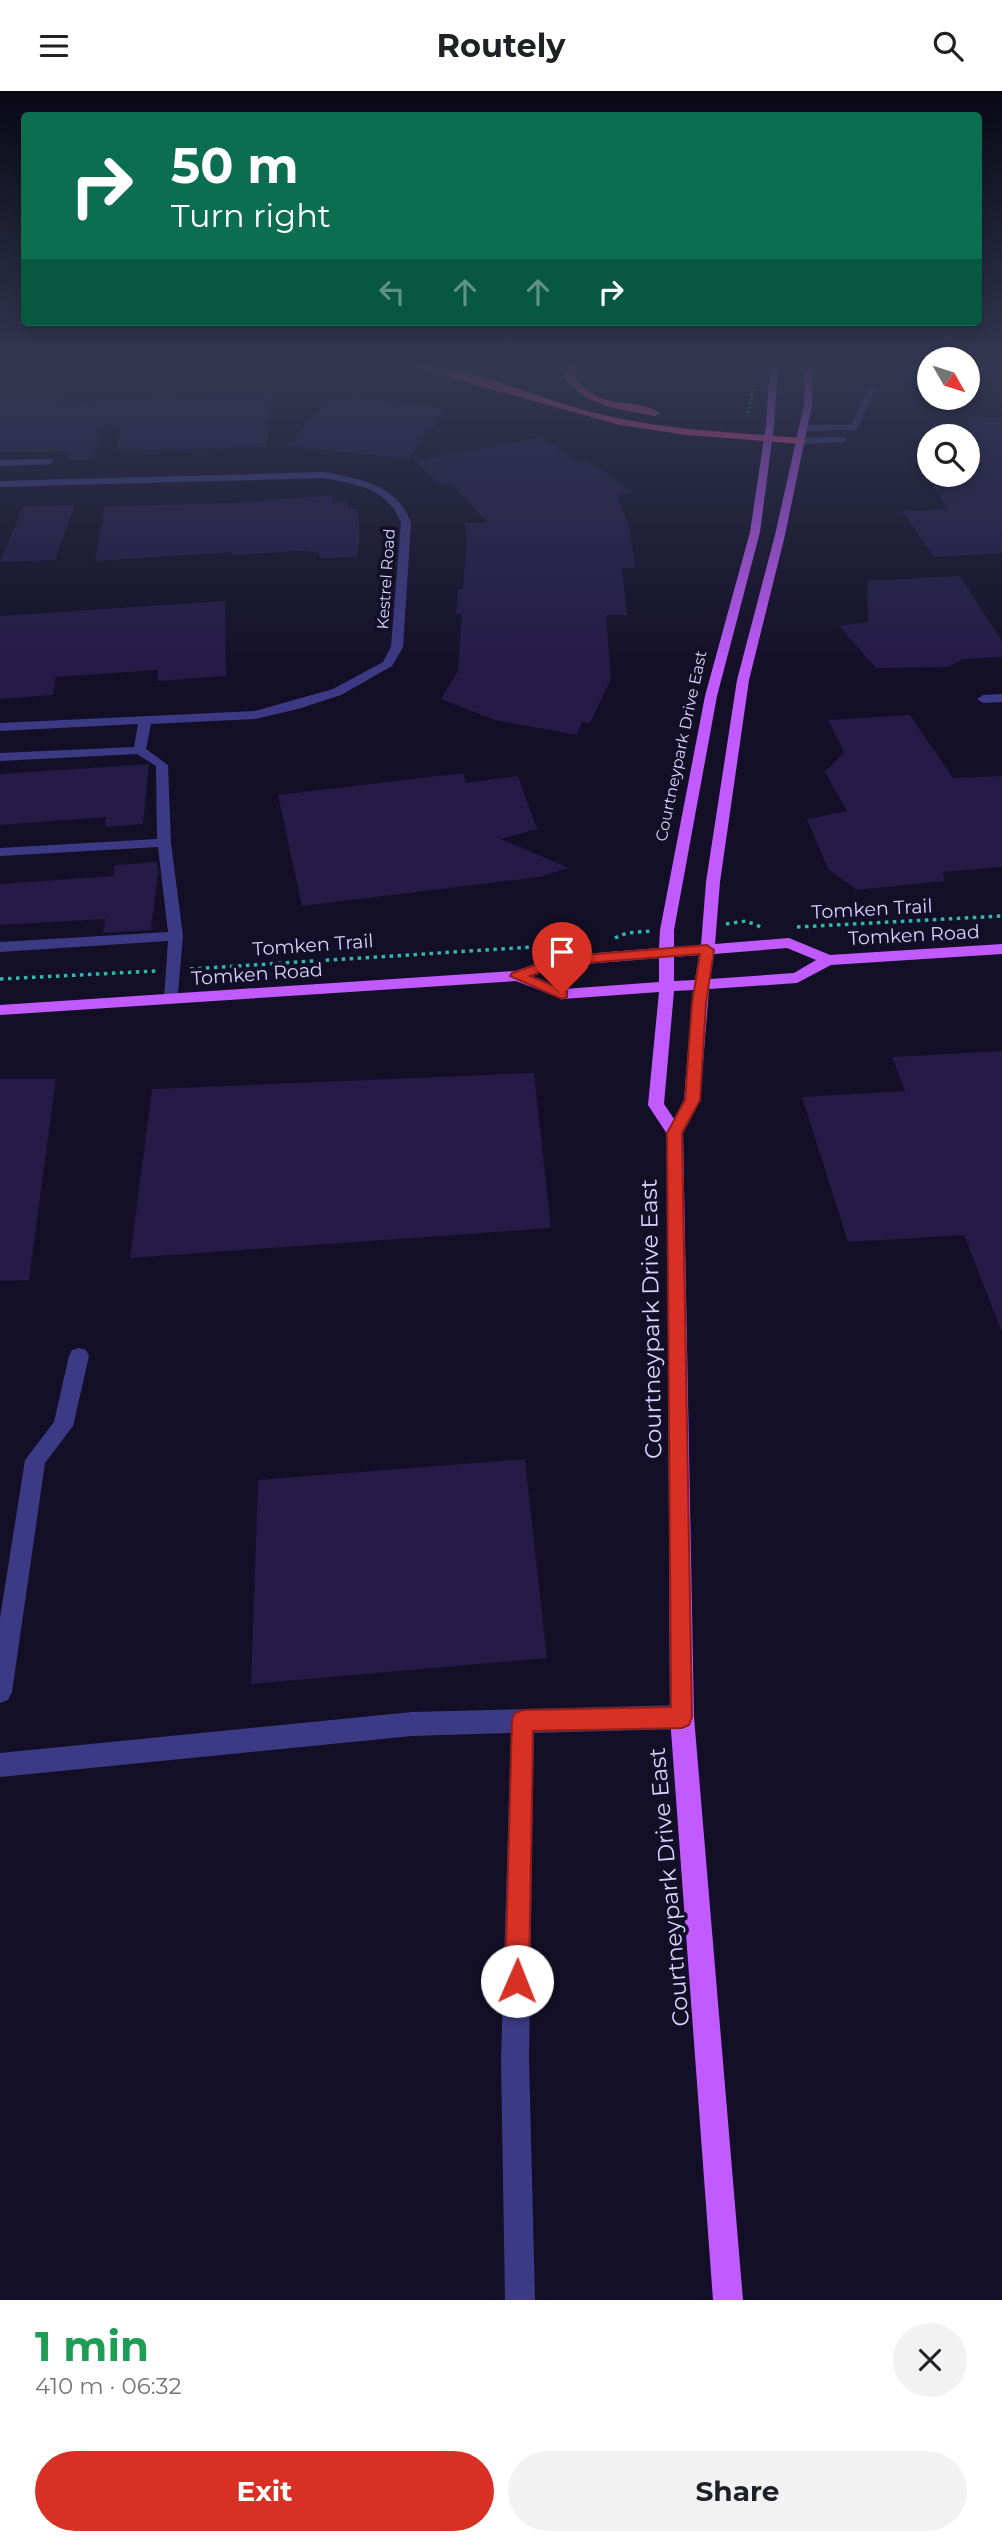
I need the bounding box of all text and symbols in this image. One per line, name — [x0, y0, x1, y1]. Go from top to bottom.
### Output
text: Routely — [437, 26, 565, 65]
icon: menu — [35, 27, 73, 65]
icon: search — [929, 27, 967, 65]
text: 50 m — [171, 136, 299, 195]
icon: right — [56, 140, 147, 231]
text: Turn right — [171, 196, 331, 235]
icon: left — [373, 273, 411, 311]
icon: ahead — [446, 273, 484, 311]
icon: ahead — [519, 273, 557, 311]
icon: right — [592, 273, 630, 311]
north arrow — [917, 347, 980, 409]
map controls — [917, 347, 980, 487]
button: search — [917, 424, 980, 487]
street label: Kestrel Road — [373, 528, 399, 630]
street label: Courtneypark Drive East — [651, 648, 711, 843]
street label: Tomken Trail — [811, 894, 933, 924]
street label: Tomken Road — [848, 920, 980, 950]
pin — [532, 922, 592, 994]
street label: Tomken Trail — [252, 929, 374, 961]
icon: arrive — [543, 933, 581, 971]
street label: Tomken Road — [190, 958, 324, 990]
street label: Courtneypark Drive East — [635, 1179, 667, 1459]
street label: Courtneypark Drive East — [643, 1746, 695, 2028]
position arrow — [480, 1944, 554, 2018]
text: 1 min — [35, 2320, 149, 2372]
button: close — [893, 2323, 967, 2397]
text: 410 m · 06:32 — [35, 2372, 181, 2400]
button: Exit — [35, 2451, 494, 2531]
button: Share — [508, 2451, 967, 2531]

